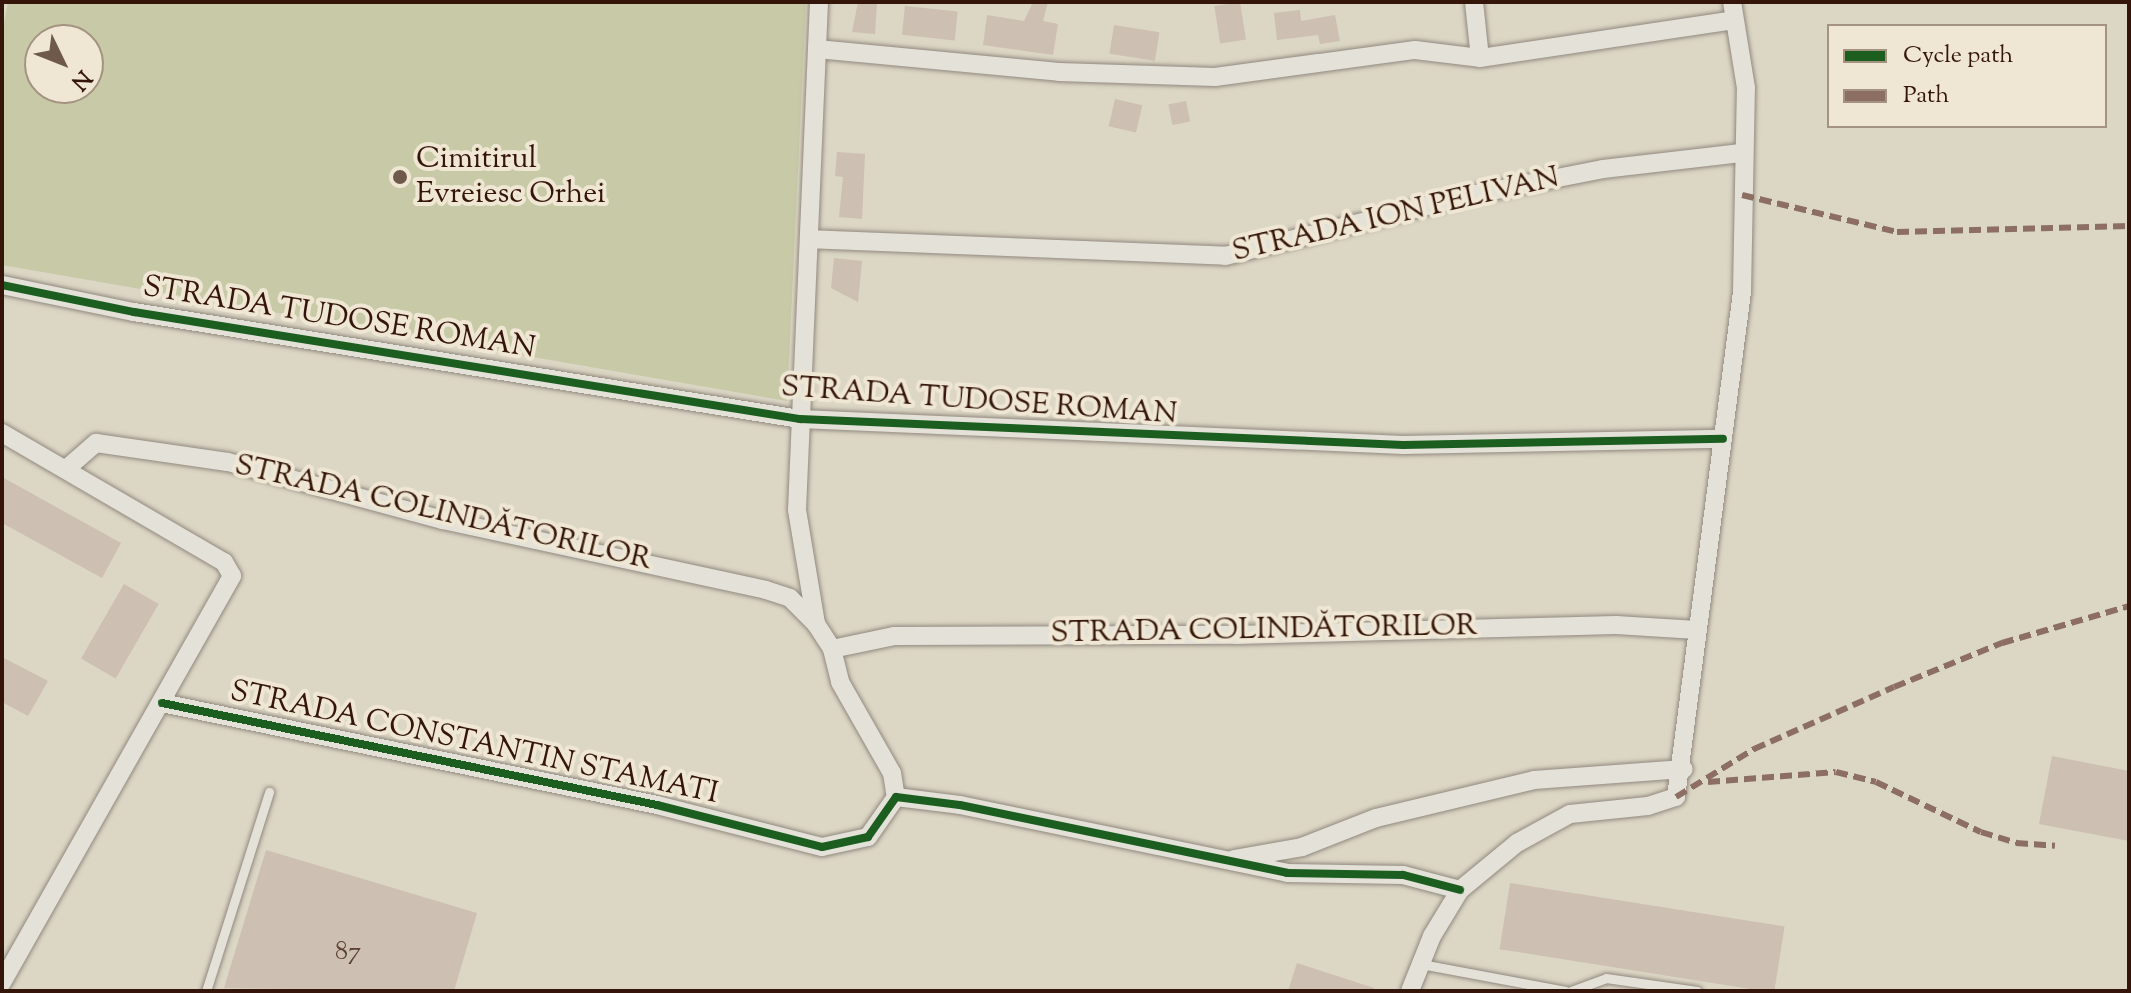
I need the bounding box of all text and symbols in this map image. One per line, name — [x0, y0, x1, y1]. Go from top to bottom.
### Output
north arrow — [24, 24, 104, 104]
legend — [1827, 24, 2107, 128]
text: Cycle path — [1903, 39, 2013, 73]
text: N — [62, 62, 98, 96]
text: Path — [1903, 79, 1949, 113]
place label: Cimitirul Evreiesc Orhei — [416, 142, 606, 212]
street label: STRADA ION PELIVAN — [1229, 161, 1563, 271]
marker: Cimitirul Evreiesc Orhei — [391, 168, 409, 186]
street label: STRADA TUDOSE ROMAN — [140, 270, 538, 368]
street label: STRADA TUDOSE ROMAN — [780, 370, 1178, 434]
street label: STRADA COLINDĂTORILOR — [231, 448, 655, 580]
street label: STRADA COLINDĂTORILOR — [1050, 609, 1478, 653]
street label: STRADA CONSTANTIN STAMATI — [227, 675, 721, 813]
house number: 87 — [335, 937, 361, 969]

